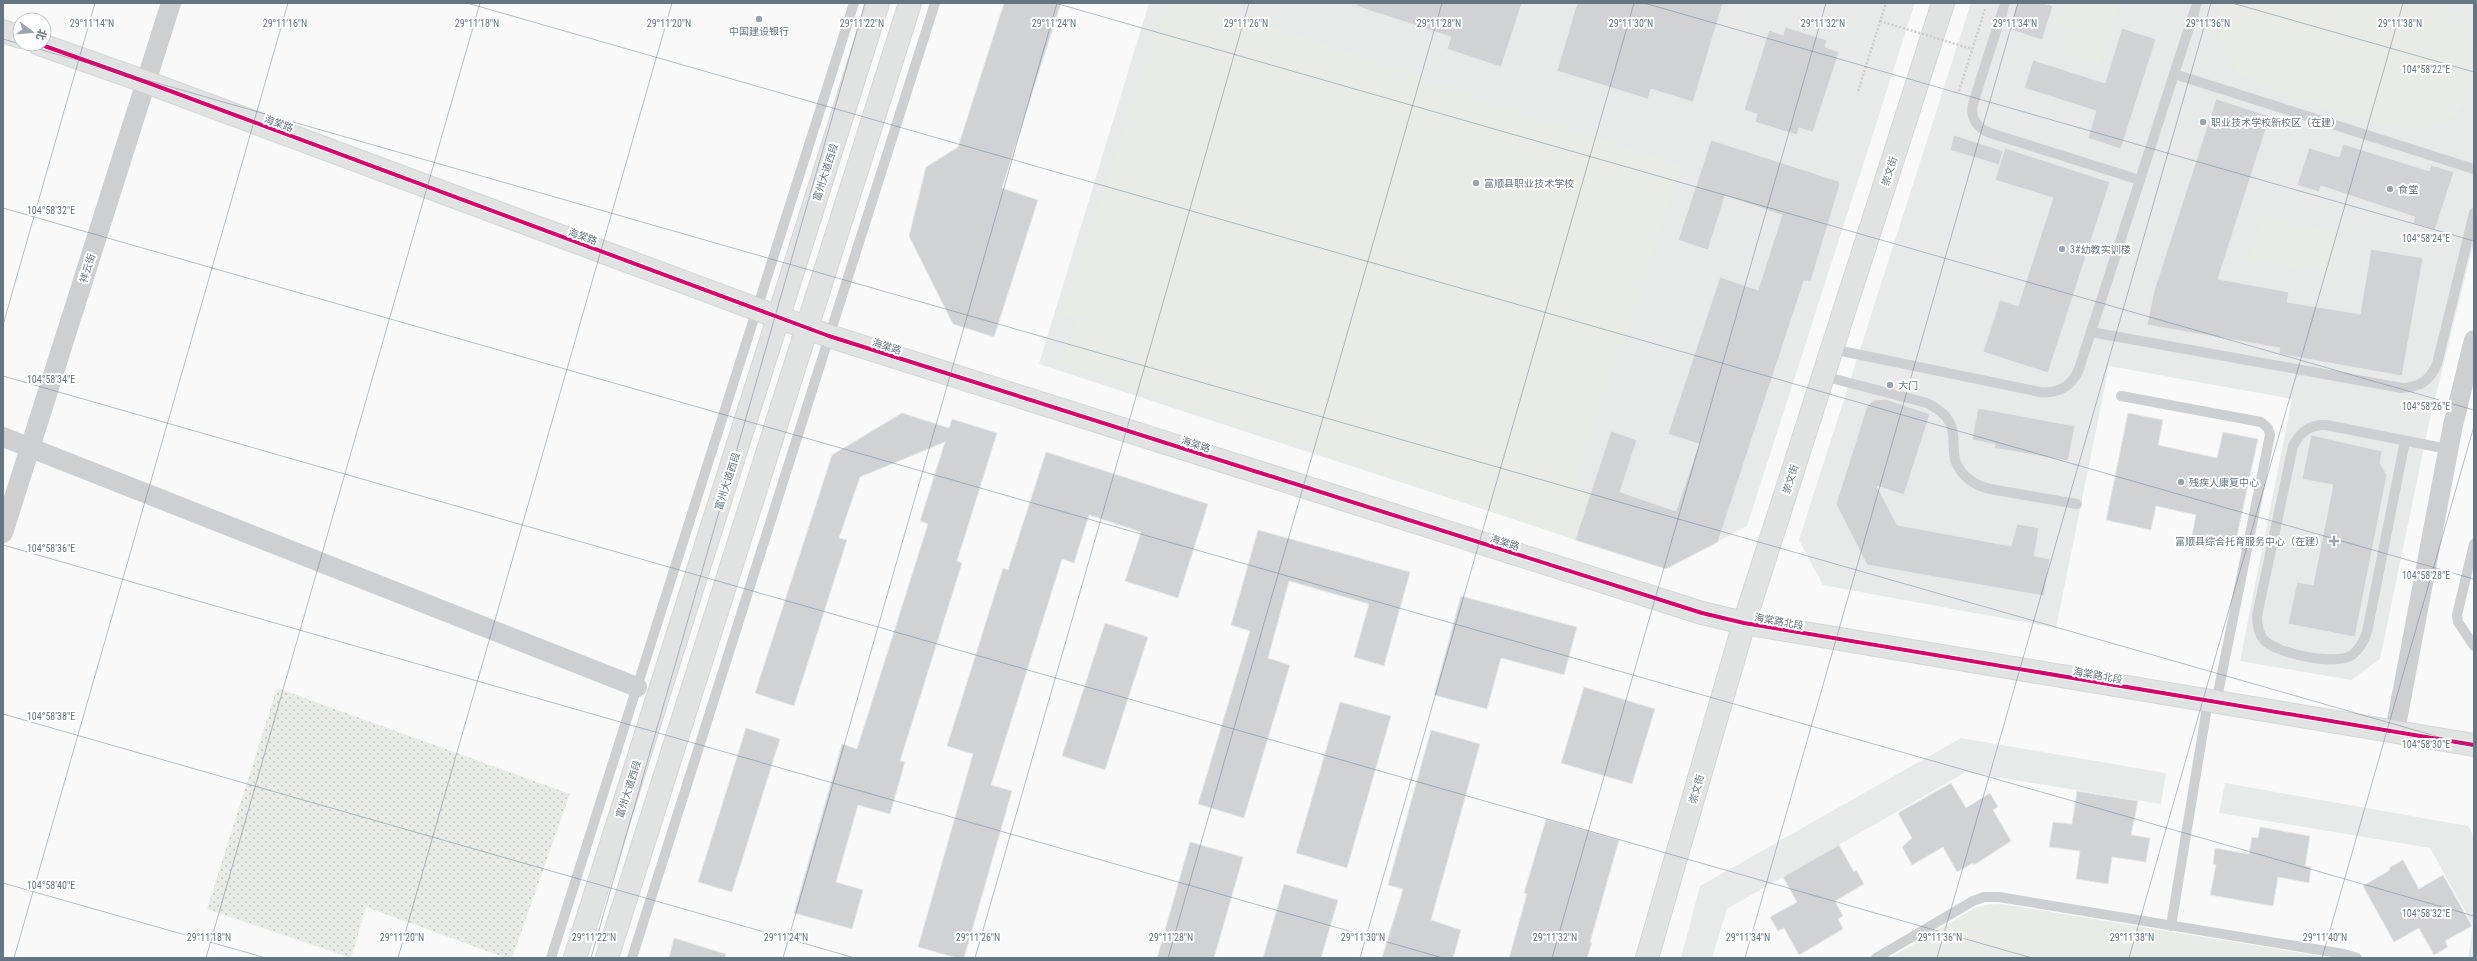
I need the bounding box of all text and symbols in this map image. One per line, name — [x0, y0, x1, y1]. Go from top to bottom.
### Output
north arrow — [12, 12, 52, 52]
marker: 中国建设银行 — [754, 14, 764, 24]
text: 29°11'14"N — [70, 18, 114, 29]
text: 29°11'16"N — [263, 18, 307, 29]
text: 29°11'18"N — [455, 18, 499, 29]
text: 29°11'20"N — [647, 18, 691, 29]
text: 29°11'22"N — [840, 18, 884, 29]
text: 29°11'24"N — [1032, 18, 1076, 29]
text: 29°11'26"N — [1224, 18, 1268, 29]
text: 29°11'28"N — [1417, 18, 1461, 29]
text: 29°11'30"N — [1609, 18, 1653, 29]
text: 29°11'32"N — [1801, 18, 1845, 29]
text: 29°11'34"N — [1993, 18, 2037, 29]
text: 29°11'36"N — [2186, 18, 2230, 29]
text: 29°11'38"N — [2378, 18, 2422, 29]
place label: 中国建设银行 — [729, 26, 789, 37]
text: 北 — [33, 28, 49, 42]
text: 104°58'22"E — [2402, 64, 2450, 75]
street label: 海棠路 — [263, 113, 295, 134]
marker: 职业技术学校新校区（在建） — [2198, 117, 2208, 127]
place label: 职业技术学校新校区（在建） — [2211, 117, 2341, 128]
street label: 富州大道西段 — [811, 142, 840, 202]
street label: 崇文街 — [1880, 155, 1899, 187]
marker: 富顺县职业技术学校 — [1471, 178, 1481, 188]
place label: 富顺县职业技术学校 — [1484, 178, 1574, 189]
marker: 食堂 — [2385, 184, 2395, 194]
place label: 食堂 — [2398, 184, 2418, 195]
text: 104°58'32"E — [27, 205, 75, 216]
street label: 海棠路 — [567, 226, 599, 247]
text: 104°58'24"E — [2402, 233, 2450, 244]
marker: 3#幼教实训楼 — [2057, 244, 2067, 254]
place label: 3#幼教实训楼 — [2070, 244, 2130, 255]
street label: 祥云街 — [78, 252, 97, 284]
street label: 海棠路 — [871, 337, 903, 356]
text: 104°58'34"E — [27, 374, 75, 385]
marker: 大门 — [1885, 380, 1895, 390]
place label: 大门 — [1898, 380, 1918, 391]
text: 104°58'26"E — [2402, 401, 2450, 412]
street label: 海棠路 — [1180, 435, 1212, 454]
street label: 富州大道西段 — [713, 451, 742, 511]
street label: 崇文街 — [1781, 463, 1800, 495]
marker: 残疾人康复中心 — [2176, 477, 2186, 487]
place label: 残疾人康复中心 — [2189, 477, 2259, 488]
street label: 海棠路 — [1489, 533, 1521, 552]
marker: 富顺县综合托育服务中心（在建） — [2328, 535, 2340, 547]
place label: 富顺县综合托育服务中心（在建） — [2175, 536, 2325, 547]
text: 104°58'36"E — [27, 543, 75, 554]
text: 104°58'28"E — [2402, 570, 2450, 581]
street label: 海棠路北段 — [1753, 612, 1804, 631]
street label: 海棠路北段 — [2072, 666, 2123, 685]
text: 104°58'38"E — [27, 711, 75, 722]
text: 104°58'30"E — [2402, 739, 2450, 750]
street label: 富州大道西段 — [614, 759, 643, 819]
street label: 崇文街 — [1687, 773, 1706, 805]
text: 104°58'40"E — [27, 880, 75, 891]
text: 104°58'32"E — [2402, 908, 2450, 919]
text: 29°11'18"N — [187, 932, 231, 943]
text: 29°11'20"N — [380, 932, 424, 943]
text: 29°11'22"N — [572, 932, 616, 943]
text: 29°11'24"N — [764, 932, 808, 943]
text: 29°11'26"N — [956, 932, 1000, 943]
text: 29°11'28"N — [1149, 932, 1193, 943]
text: 29°11'30"N — [1341, 932, 1385, 943]
text: 29°11'32"N — [1533, 932, 1577, 943]
text: 29°11'34"N — [1726, 932, 1770, 943]
text: 29°11'36"N — [1918, 932, 1962, 943]
text: 29°11'38"N — [2110, 932, 2154, 943]
text: 29°11'40"N — [2303, 932, 2347, 943]

